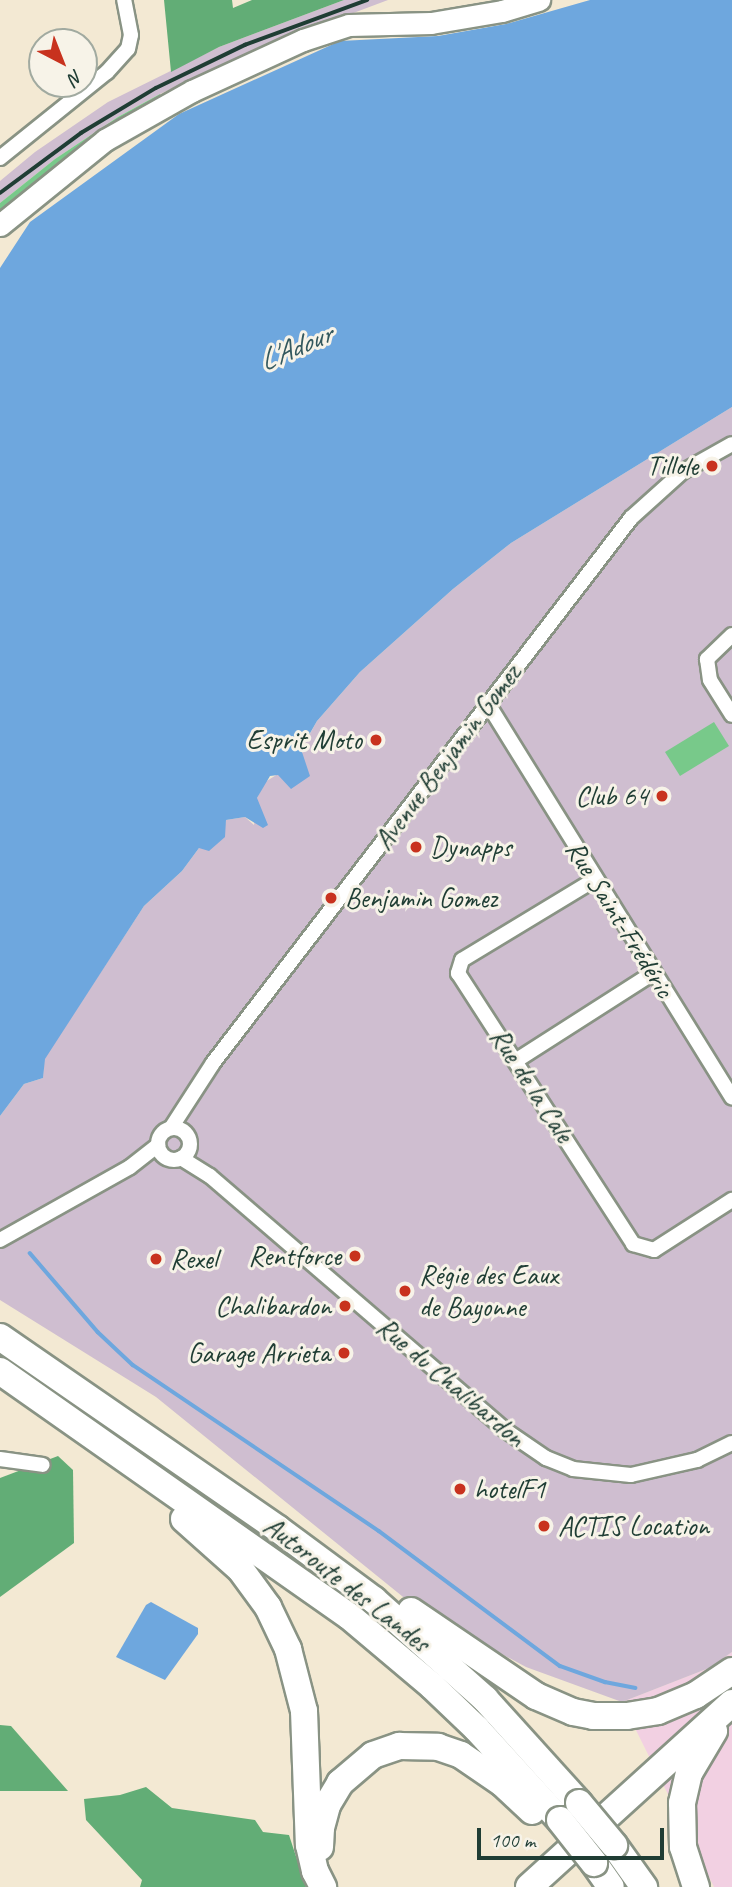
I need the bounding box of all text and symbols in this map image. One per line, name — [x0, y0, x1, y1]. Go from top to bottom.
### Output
north arrow — [28, 28, 98, 98]
text: N — [63, 64, 88, 90]
water label: L'Adour — [253, 316, 337, 378]
place label: Tillole — [647, 449, 698, 483]
marker: Tillole — [704, 458, 720, 474]
street label: Avenue Benjamin Gomez — [367, 658, 527, 856]
place label: Esprit Moto — [247, 723, 362, 757]
marker: Esprit Moto — [368, 732, 384, 748]
place label: Club 64 — [575, 779, 648, 813]
marker: Club 64 — [654, 788, 670, 804]
place label: Dynapps — [430, 830, 512, 864]
street label: Rue Saint-Frédéric — [558, 834, 682, 1004]
marker: Dynapps — [408, 839, 424, 855]
place label: Benjamin Gomez — [345, 881, 496, 915]
marker: Benjamin Gomez — [323, 890, 339, 906]
street label: Rue de la Cale — [482, 1021, 582, 1149]
place label: Rentforce — [248, 1239, 341, 1273]
place label: Rexel — [170, 1242, 217, 1276]
marker: Rentforce — [347, 1248, 363, 1264]
marker: Rexel — [148, 1251, 164, 1267]
place label: Régie des Eaux de Bayonne — [419, 1258, 558, 1324]
marker: Régie des Eaux de Bayonne — [397, 1283, 413, 1299]
place label: Chalibardon — [215, 1289, 331, 1323]
marker: Chalibardon — [337, 1298, 353, 1314]
street label: Rue du Chalibardon — [370, 1310, 532, 1454]
place label: Garage Arrieta — [188, 1336, 330, 1370]
marker: Garage Arrieta — [336, 1345, 352, 1361]
place label: hotelF1 — [474, 1472, 545, 1506]
marker: hotelF1 — [452, 1481, 468, 1497]
street label: Autoroute des Landes — [257, 1509, 437, 1659]
place label: ACTIS Location — [558, 1509, 709, 1543]
marker: ACTIS Location — [536, 1518, 552, 1534]
scale bar — [480, 1814, 667, 1858]
text: 100 m — [490, 1827, 535, 1853]

